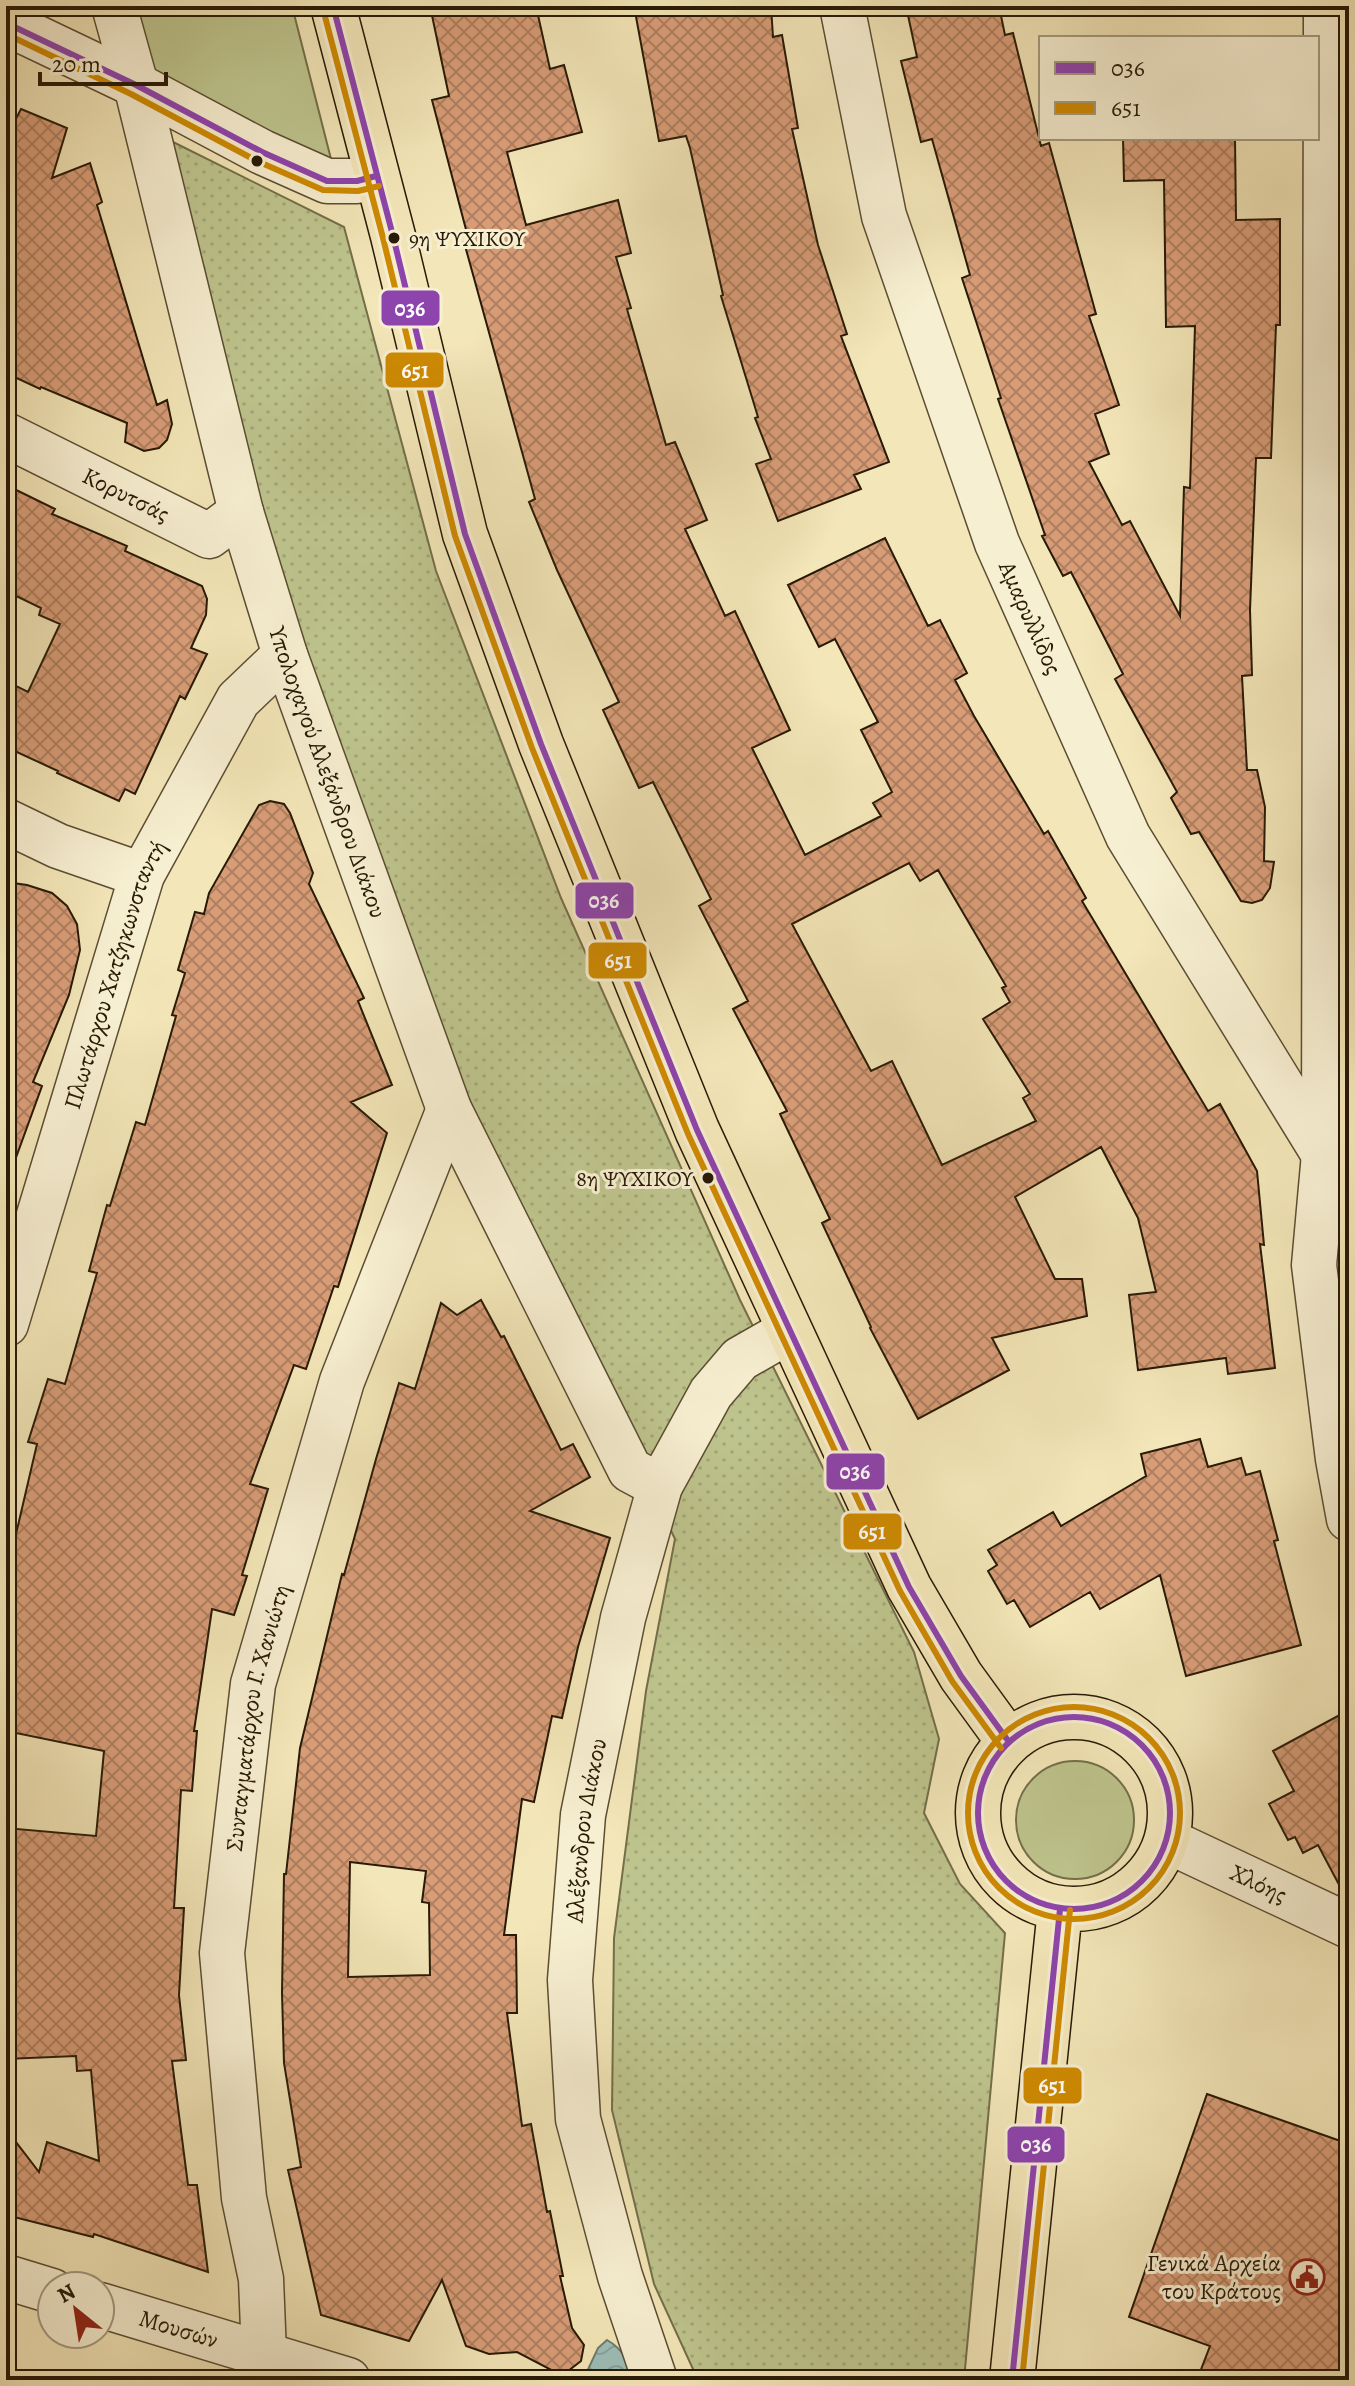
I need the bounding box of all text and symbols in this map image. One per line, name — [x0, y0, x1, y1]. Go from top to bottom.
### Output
scale bar — [40, 36, 166, 86]
legend — [1039, 36, 1319, 140]
text: 20 m — [52, 48, 101, 80]
text: 036 — [1111, 52, 1145, 84]
text: 651 — [1111, 92, 1141, 124]
unlabelled marker — [249, 153, 265, 169]
place label: 9η ΨΥΧΙΚΟΥ — [409, 224, 526, 254]
marker: 9η ΨΥΧΙΚΟΥ — [386, 230, 402, 246]
line badge: 036 — [380, 289, 441, 327]
text: 036 — [395, 294, 425, 324]
line badge: 651 — [384, 351, 445, 389]
text: 651 — [401, 356, 429, 386]
street label: Κορυτσάς — [77, 460, 175, 530]
street label: Αμαρυλλίδος — [991, 555, 1070, 680]
street label: Υπολοχαγού Αλεξάνδρου Διάκου — [261, 622, 395, 922]
street label: Πλωτάρχου Χατζηκωνσταντή — [56, 834, 174, 1113]
line badge: 036 — [574, 881, 635, 920]
text: 036 — [589, 886, 619, 916]
line badge: 651 — [587, 941, 648, 980]
text: 651 — [604, 946, 632, 976]
place label: 8η ΨΥΧΙΚΟΥ — [576, 1164, 694, 1194]
marker: 8η ΨΥΧΙΚΟΥ — [700, 1170, 716, 1186]
line badge: 036 — [825, 1452, 886, 1491]
text: 036 — [840, 1457, 870, 1487]
line badge: 651 — [842, 1512, 903, 1551]
text: 651 — [858, 1517, 886, 1547]
street label: Συνταγματάρχου Γ. Χανιώτη — [218, 1581, 297, 1853]
street label: Αλέξανδρου Διάκου — [558, 1735, 614, 1925]
street label: Χλόης — [1225, 1856, 1292, 1911]
line badge: 651 — [1022, 2066, 1083, 2105]
text: 651 — [1038, 2071, 1066, 2101]
line badge: 036 — [1006, 2125, 1066, 2164]
text: 036 — [1021, 2130, 1051, 2160]
place label: Γενικά Αρχεία του Κράτους — [1147, 2247, 1281, 2307]
public building icon: Γενικά Αρχεία του Κράτους — [1288, 2258, 1326, 2296]
north arrow — [36, 2270, 116, 2350]
text: N — [52, 2277, 81, 2311]
street label: Μουσών — [135, 2302, 222, 2356]

